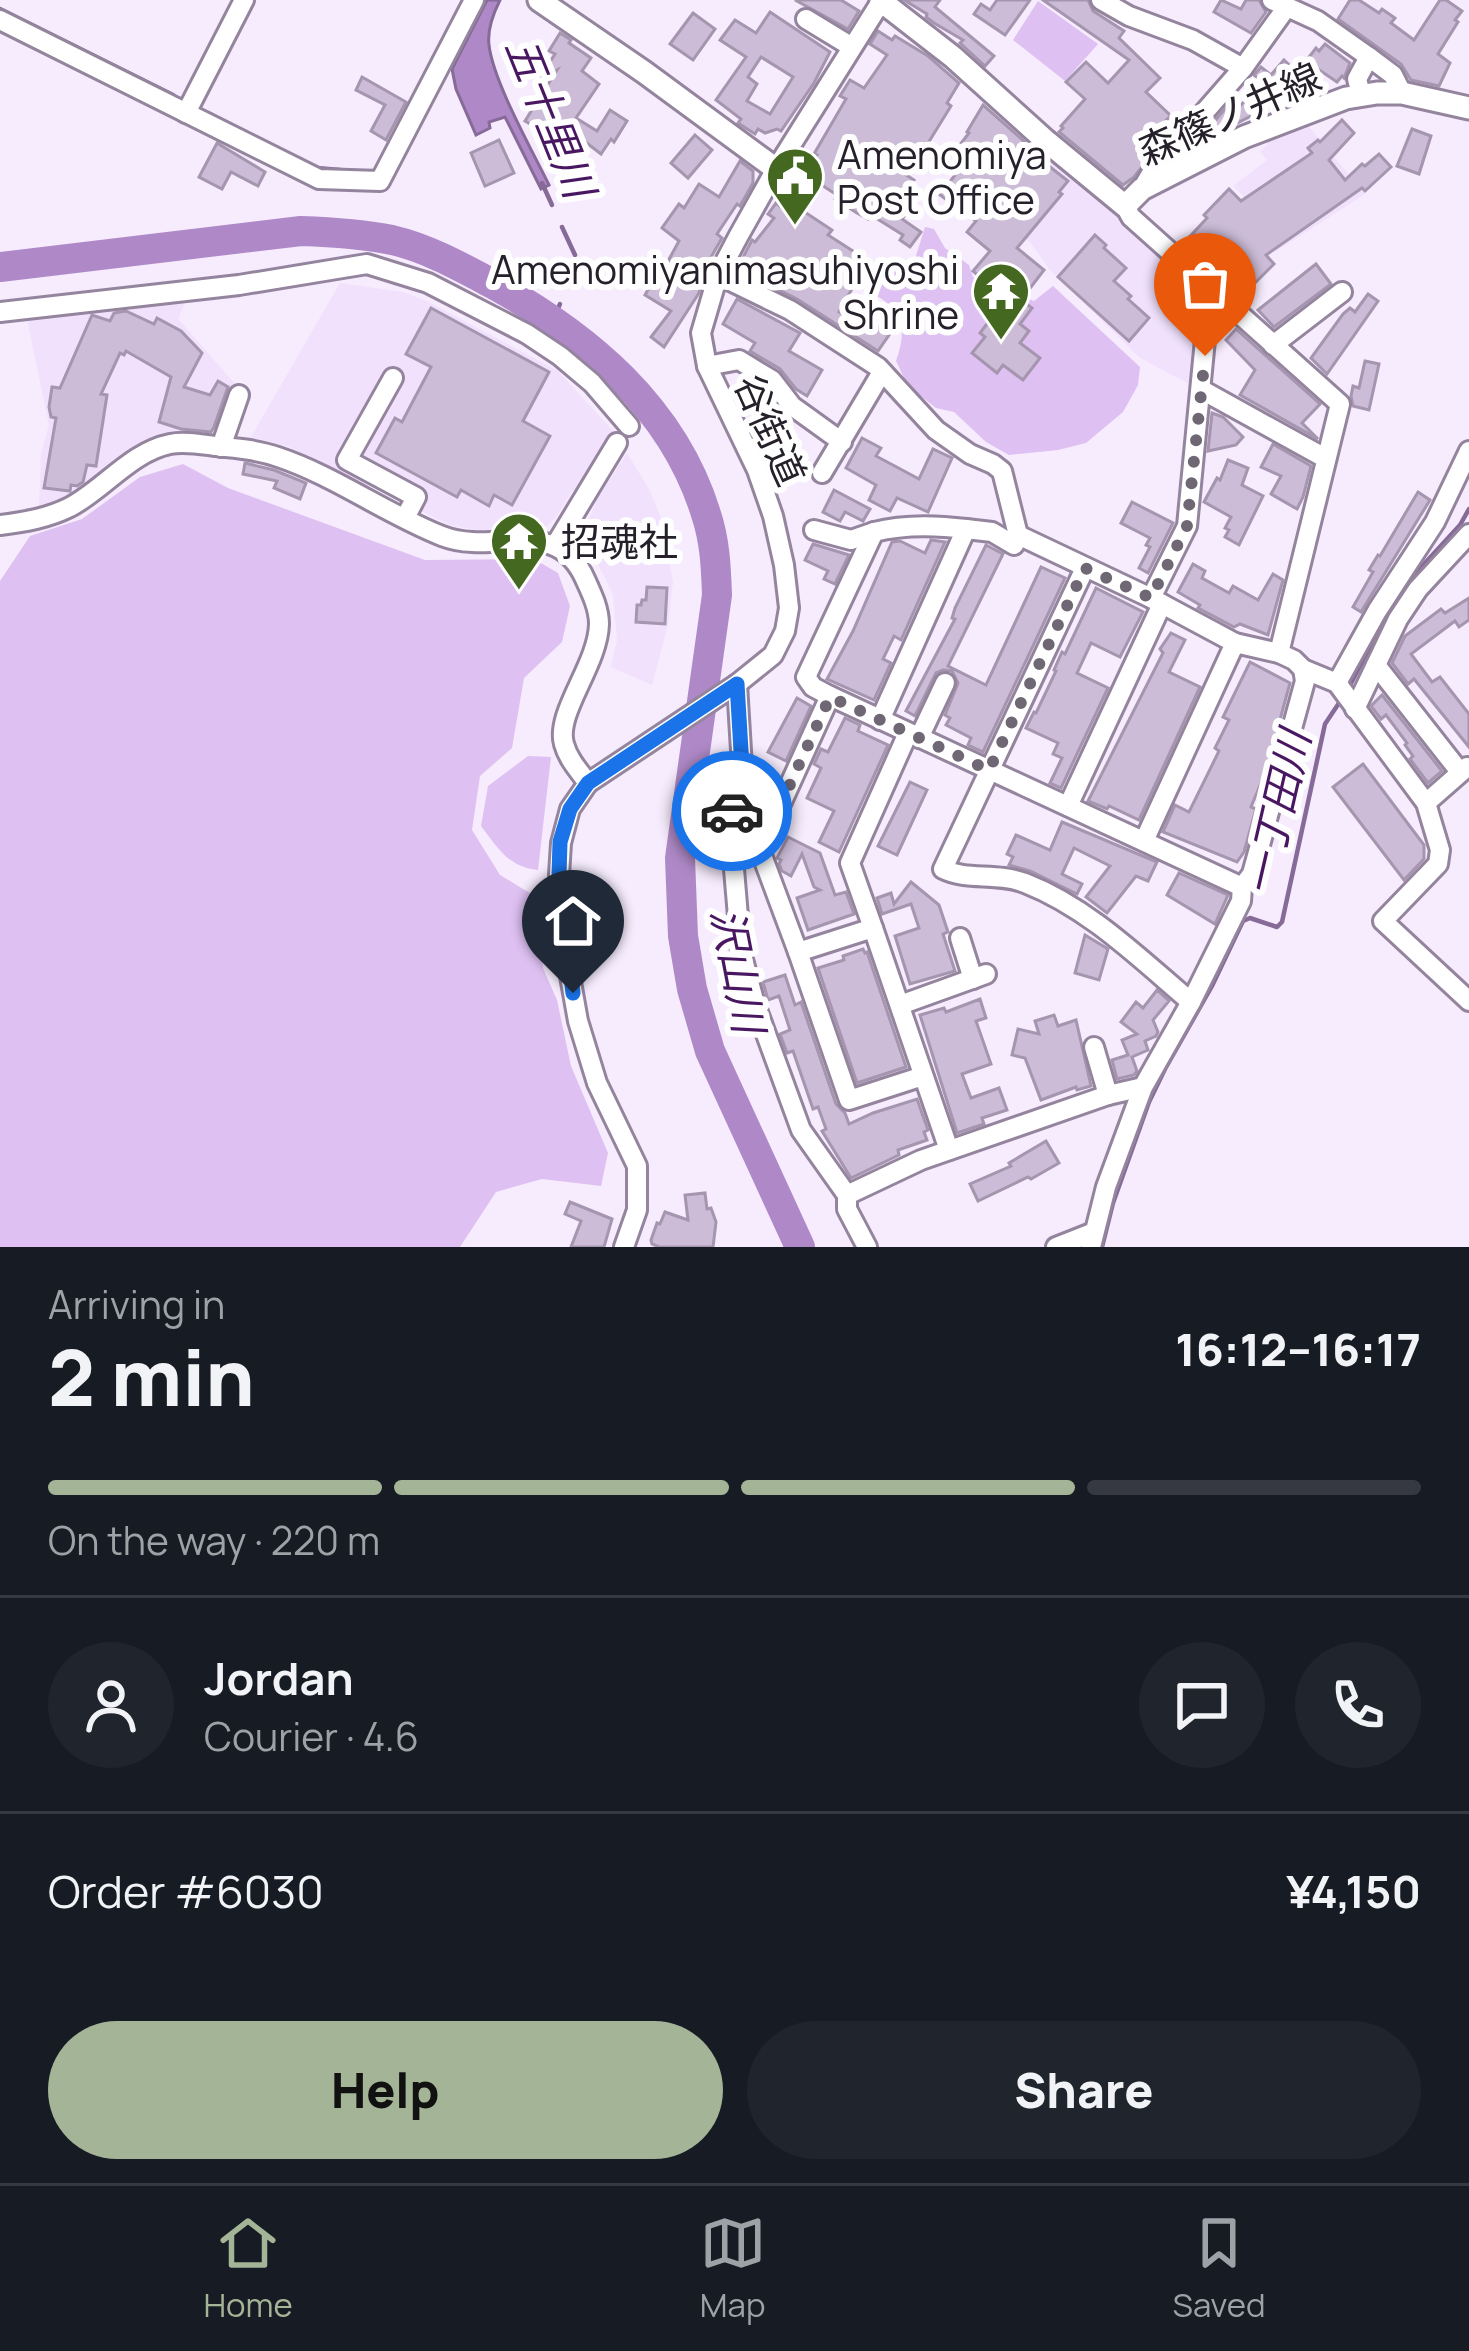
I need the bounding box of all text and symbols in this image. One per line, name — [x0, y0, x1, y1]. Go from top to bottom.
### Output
water label: 五十里川 — [493, 28, 611, 209]
street label: 森篠ノ井線 — [1129, 49, 1329, 177]
place label: Amenomiya Post Office — [837, 127, 1047, 226]
public building icon: Amenomiya Post Office — [764, 145, 826, 227]
pin — [1154, 233, 1256, 356]
place label: Amenomiyanimasuhiyoshi Shrine — [491, 242, 959, 341]
icon: bag — [1172, 251, 1238, 317]
temple icon: Amenomiyanimasuhiyoshi Shrine — [970, 260, 1032, 342]
street label: 谷街道 — [723, 365, 819, 493]
temple icon: 招魂社 — [488, 510, 550, 592]
place label: 招魂社 — [561, 514, 678, 568]
water label: 一丁田川 — [1229, 721, 1324, 901]
courier — [672, 751, 792, 871]
icon: car — [699, 778, 765, 844]
pin — [522, 870, 624, 993]
icon: home — [540, 888, 606, 954]
water label: 沢山川 — [699, 903, 780, 1041]
text: Arriving in — [48, 1277, 225, 1331]
text: 16:12–16:17 — [1175, 1318, 1421, 1380]
text: 2 min — [48, 1323, 255, 1429]
text: On the way · 220 m — [48, 1513, 380, 1567]
button: person — [48, 1642, 174, 1768]
button: chat — [1139, 1642, 1265, 1768]
button: phone — [1295, 1642, 1421, 1768]
text: Jordan — [204, 1647, 354, 1709]
text: Courier · 4.6 — [204, 1709, 419, 1763]
text: Order #6030 — [48, 1860, 324, 1922]
text: ¥4,150 — [1286, 1860, 1421, 1922]
button: Help — [48, 2021, 723, 2159]
button: Share — [747, 2021, 1421, 2159]
tab: Home — [203, 2210, 293, 2327]
tab: Map — [700, 2210, 766, 2327]
tab: Saved — [1173, 2210, 1266, 2327]

